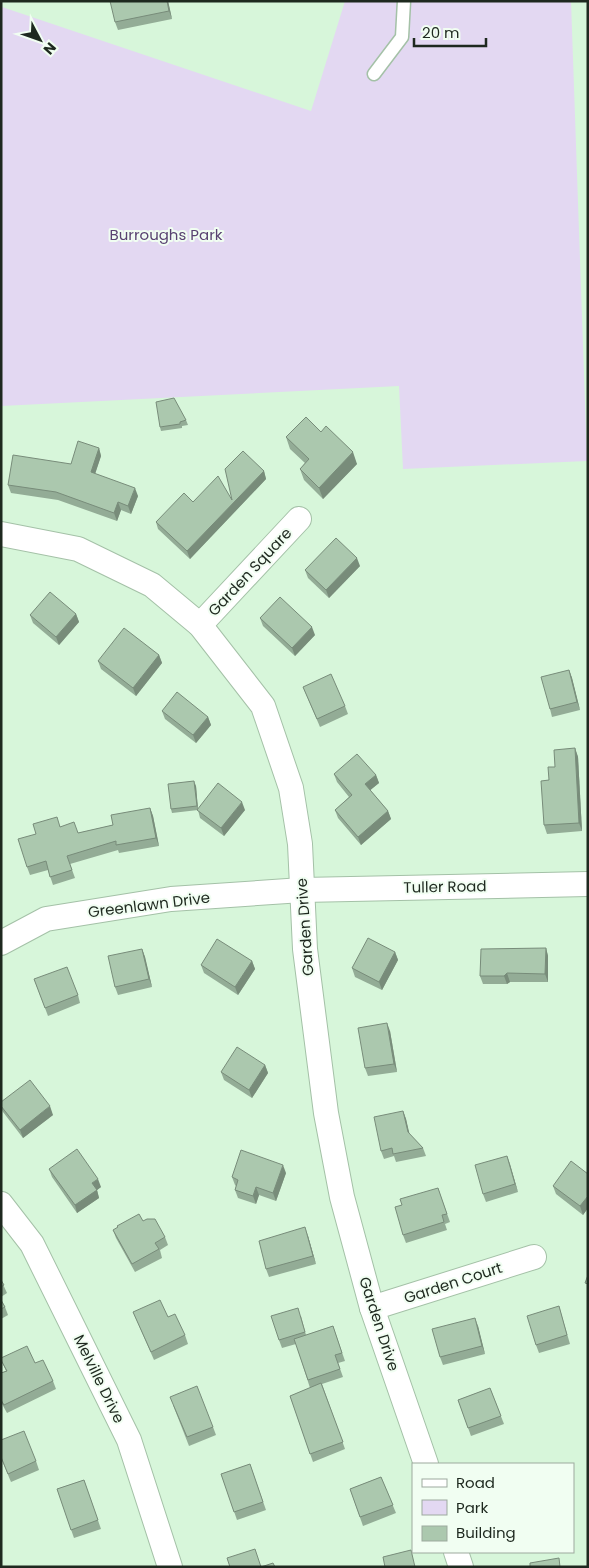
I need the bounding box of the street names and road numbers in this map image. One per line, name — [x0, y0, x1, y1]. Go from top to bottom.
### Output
street label: Garden Square — [203, 523, 296, 621]
street label: Tuller Road — [403, 875, 487, 898]
street label: Garden Drive — [291, 877, 318, 977]
street label: Greenlawn Drive — [87, 887, 211, 922]
street label: Garden Court — [401, 1257, 505, 1308]
street label: Garden Drive — [354, 1274, 405, 1374]
street label: Melville Drive — [69, 1331, 130, 1427]

